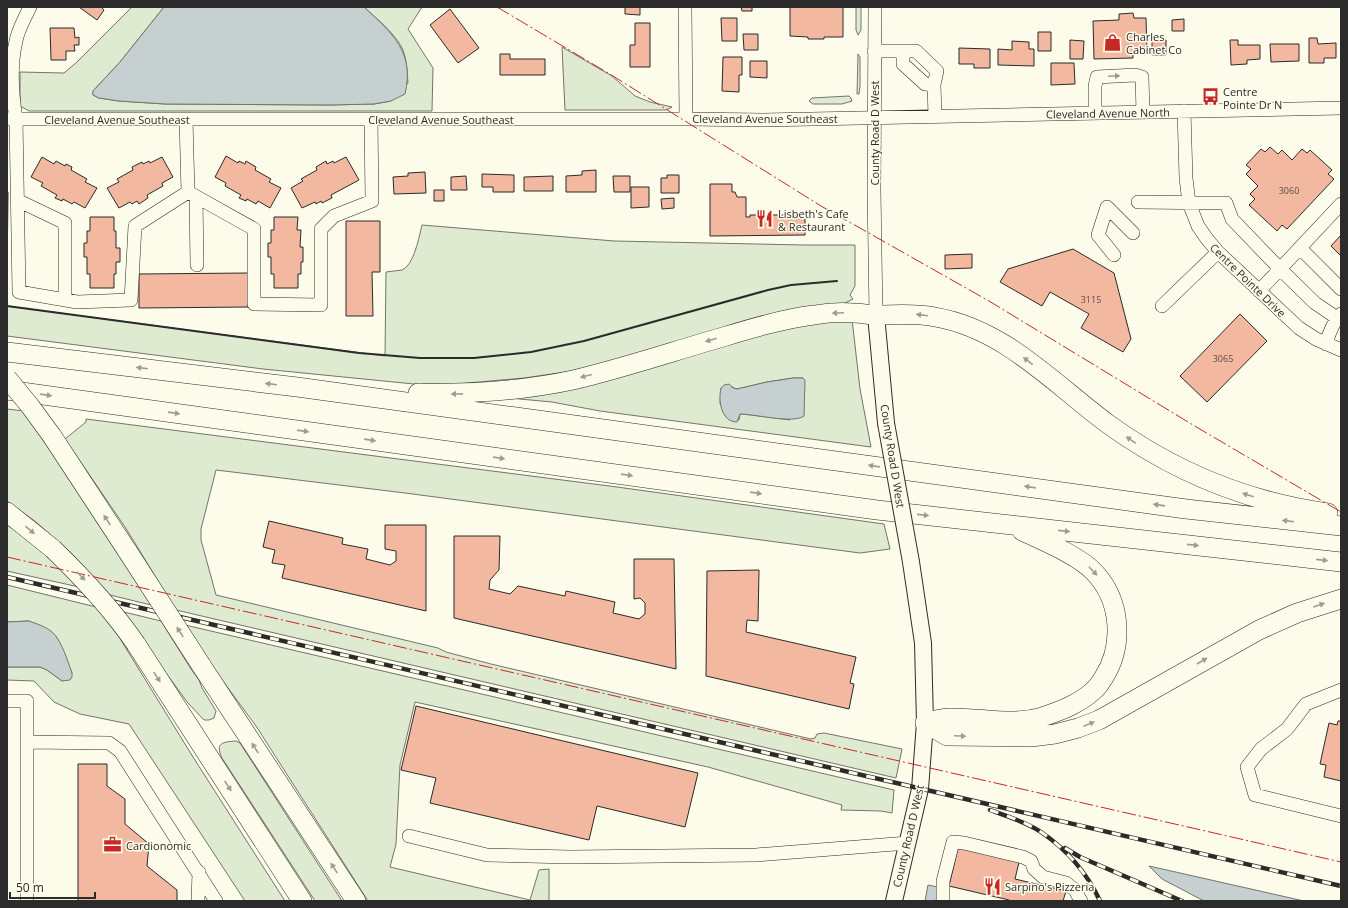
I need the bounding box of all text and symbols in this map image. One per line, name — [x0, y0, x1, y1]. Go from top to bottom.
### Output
place label: Charles Cabinet Co — [1126, 29, 1182, 57]
shop icon: Charles Cabinet Co — [1103, 32, 1123, 52]
one-way arrow — [1108, 73, 1120, 80]
street label: County Road D West — [867, 81, 882, 185]
place label: Centre Pointe Dr N — [1223, 84, 1282, 112]
bus stop icon: Centre Pointe Dr N — [1200, 87, 1220, 107]
street label: Cleveland Avenue North — [1046, 104, 1170, 122]
street label: Cleveland Avenue Southeast — [692, 111, 838, 126]
street label: Cleveland Avenue Southeast — [44, 112, 190, 127]
street label: Cleveland Avenue Southeast — [368, 112, 514, 127]
house number: 3060 — [1279, 184, 1299, 197]
place label: Lisbeth's Cafe & Restaurant — [778, 206, 849, 234]
restaurant icon: Lisbeth's Cafe & Restaurant — [755, 209, 775, 229]
street label: Centre Pointe Drive — [1207, 240, 1289, 320]
house number: 3115 — [1081, 293, 1101, 306]
one-way arrow — [832, 310, 844, 317]
one-way arrow — [916, 312, 928, 318]
one-way arrow — [705, 338, 717, 344]
house number: 3065 — [1213, 352, 1233, 365]
one-way arrow — [1022, 356, 1033, 365]
one-way arrow — [136, 365, 148, 371]
one-way arrow — [580, 374, 592, 380]
one-way arrow — [265, 381, 277, 387]
one-way arrow — [451, 390, 463, 397]
one-way arrow — [40, 392, 52, 398]
street label: County Road D West — [877, 403, 909, 509]
one-way arrow — [168, 410, 181, 416]
one-way arrow — [297, 428, 309, 434]
one-way arrow — [1126, 436, 1136, 444]
one-way arrow — [364, 437, 376, 443]
one-way arrow — [493, 455, 505, 461]
one-way arrow — [868, 463, 880, 469]
one-way arrow — [621, 472, 634, 479]
one-way arrow — [1024, 484, 1036, 490]
one-way arrow — [750, 490, 762, 496]
one-way arrow — [1242, 492, 1254, 498]
one-way arrow — [1153, 502, 1165, 508]
one-way arrow — [917, 512, 929, 518]
one-way arrow — [103, 514, 110, 526]
one-way arrow — [1282, 518, 1294, 524]
one-way arrow — [25, 525, 36, 534]
one-way arrow — [1058, 528, 1070, 534]
one-way arrow — [1187, 542, 1199, 549]
one-way arrow — [1316, 557, 1328, 563]
one-way arrow — [1088, 566, 1098, 576]
one-way arrow — [76, 571, 85, 581]
one-way arrow — [1314, 602, 1326, 608]
one-way arrow — [176, 627, 184, 637]
one-way arrow — [1196, 658, 1208, 665]
one-way arrow — [153, 672, 161, 682]
one-way arrow — [1083, 721, 1094, 727]
one-way arrow — [954, 733, 967, 739]
one-way arrow — [252, 742, 259, 754]
one-way arrow — [224, 780, 231, 792]
street label: County Road D West — [889, 783, 927, 889]
office icon: Cardionomic — [103, 835, 123, 855]
place label: Cardionomic — [126, 838, 191, 853]
one-way arrow — [330, 863, 338, 873]
scale bar — [10, 874, 95, 900]
restaurant icon: Sarpino's Pizzeria — [982, 876, 1002, 896]
text: 50 m — [16, 879, 44, 896]
place label: Sarpino's Pizzeria — [1005, 879, 1094, 894]

